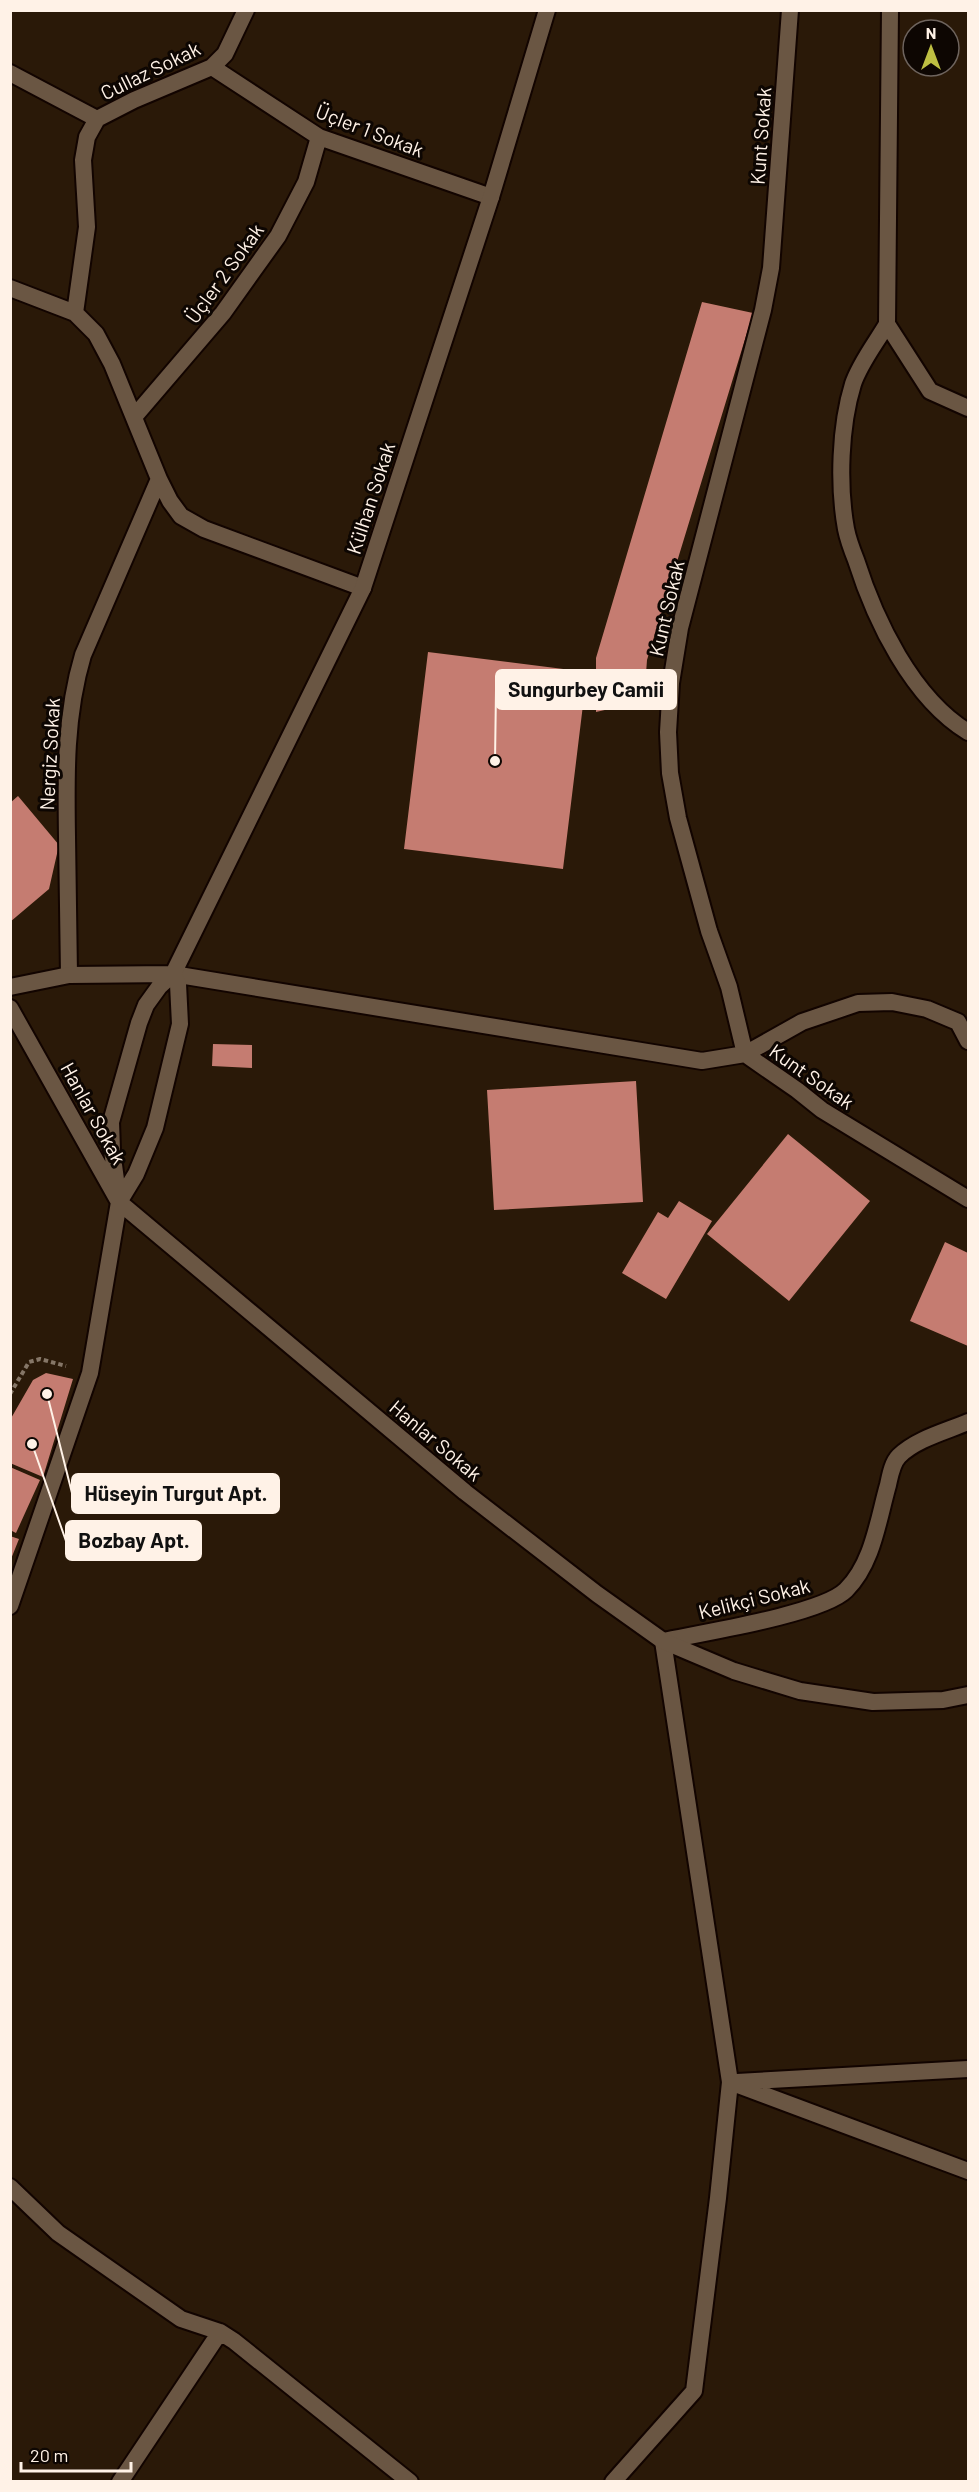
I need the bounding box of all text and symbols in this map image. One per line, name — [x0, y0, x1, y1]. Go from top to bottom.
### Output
north arrow — [901, 18, 961, 78]
text: N — [926, 23, 936, 42]
street label: Cullaz Sokak — [96, 36, 204, 104]
street label: Kunt Sokak — [745, 86, 775, 186]
street label: Üçler 1 Sokak — [313, 98, 427, 162]
street label: Üçler 2 Sokak — [180, 219, 268, 327]
street label: Külhan Sokak — [341, 439, 399, 557]
street label: Kunt Sokak — [643, 558, 689, 658]
callout: Sungurbey Camii — [496, 670, 676, 709]
text: Sungurbey Camii — [508, 676, 664, 701]
street label: Nergiz Sokak — [34, 697, 64, 811]
street label: Kunt Sokak — [765, 1038, 859, 1114]
street label: Hanlar Sokak — [56, 1058, 132, 1168]
street label: Hanlar Sokak — [385, 1395, 487, 1485]
callout: Hüseyin Turgut Apt. — [72, 1474, 279, 1513]
text: Hüseyin Turgut Apt. — [85, 1480, 268, 1505]
callout: Bozbay Apt. — [66, 1521, 201, 1560]
text: Bozbay Apt. — [78, 1527, 190, 1552]
street label: Kelikçi Sokak — [696, 1573, 812, 1623]
scale bar — [21, 2435, 130, 2473]
text: 20 m — [30, 2444, 68, 2466]

